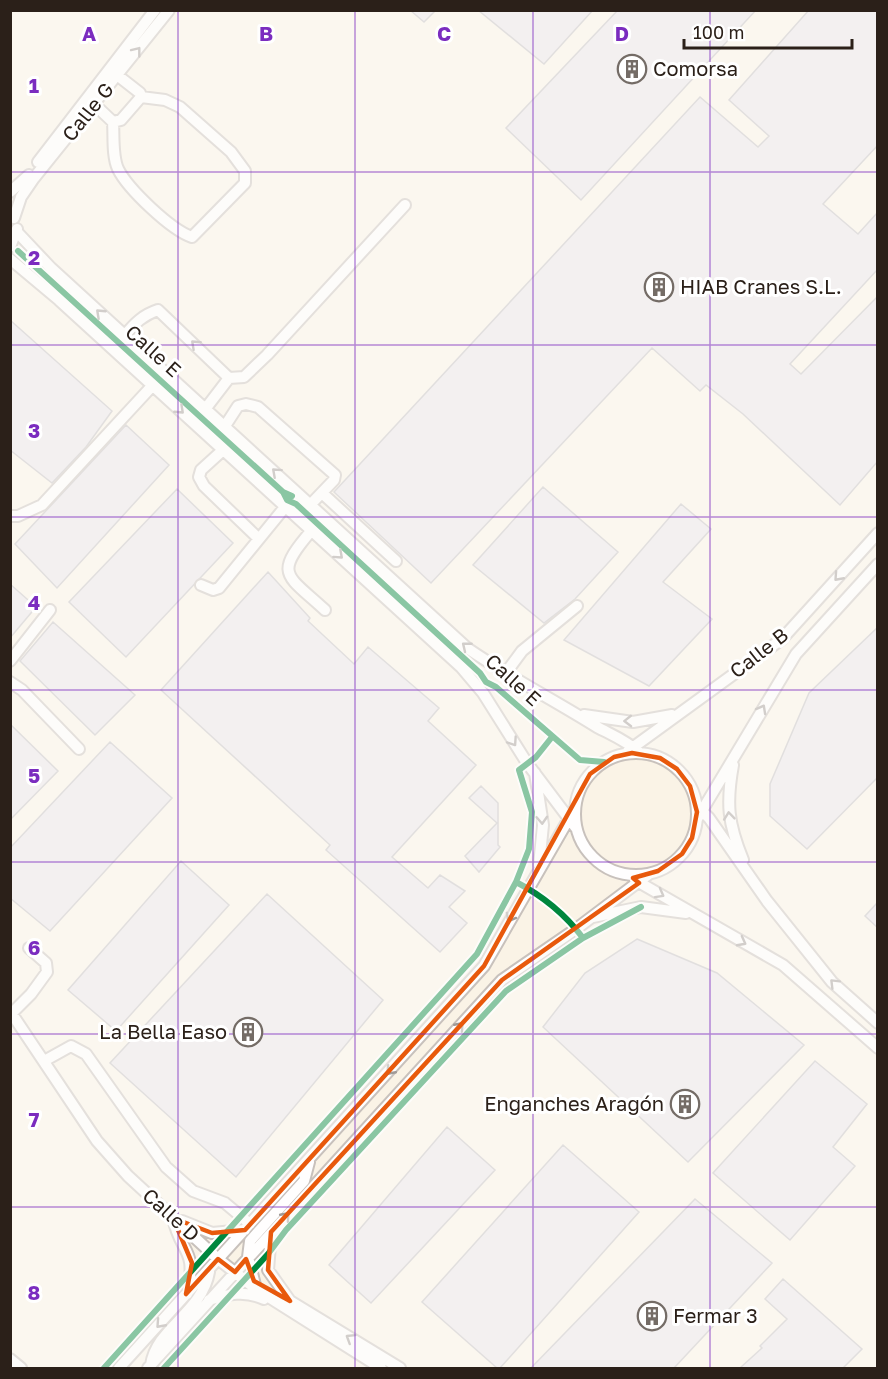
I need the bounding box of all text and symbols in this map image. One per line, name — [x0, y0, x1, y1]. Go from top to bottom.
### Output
scale bar — [684, 12, 852, 50]
text: A — [82, 21, 96, 45]
text: B — [259, 21, 273, 45]
text: C — [437, 21, 451, 45]
text: D — [615, 21, 629, 45]
text: 100 m — [693, 21, 744, 43]
one-way arrow — [129, 46, 140, 57]
building icon: Comorsa — [616, 53, 648, 85]
place label: Comorsa — [653, 56, 738, 80]
text: 1 — [29, 73, 39, 97]
street label: Calle G — [56, 77, 118, 145]
text: 2 — [28, 245, 40, 269]
building icon: HIAB Cranes S.L. — [643, 271, 675, 303]
place label: HIAB Cranes S.L. — [680, 274, 842, 298]
one-way arrow — [97, 309, 107, 320]
street label: Calle E — [121, 319, 186, 381]
one-way arrow — [191, 340, 201, 351]
one-way arrow — [173, 403, 183, 414]
text: 3 — [28, 418, 40, 442]
one-way arrow — [272, 468, 282, 479]
one-way arrow — [332, 548, 343, 559]
one-way arrow — [834, 570, 845, 581]
text: 4 — [28, 590, 40, 614]
street label: Calle B — [724, 622, 792, 682]
one-way arrow — [462, 642, 473, 653]
street label: Calle E — [481, 648, 546, 710]
one-way arrow — [755, 705, 766, 715]
one-way arrow — [624, 715, 633, 727]
one-way arrow — [506, 735, 517, 746]
text: 5 — [28, 763, 40, 787]
one-way arrow — [723, 811, 736, 820]
one-way arrow — [536, 815, 549, 824]
one-way arrow — [653, 887, 664, 898]
one-way arrow — [506, 912, 517, 923]
text: 6 — [28, 935, 40, 959]
one-way arrow — [736, 935, 746, 946]
one-way arrow — [831, 980, 842, 991]
building icon: La Bella Easo — [232, 1016, 264, 1048]
place label: La Bella Easo — [99, 1019, 227, 1043]
one-way arrow — [453, 1022, 464, 1033]
one-way arrow — [386, 1064, 397, 1074]
building icon: Enganches Aragón — [669, 1088, 701, 1120]
place label: Enganches Aragón — [484, 1091, 664, 1115]
text: 7 — [29, 1107, 40, 1131]
street label: Calle D — [138, 1183, 205, 1246]
one-way arrow — [278, 1212, 289, 1223]
text: 8 — [28, 1280, 40, 1304]
building icon: Fermar 3 — [636, 1300, 668, 1332]
place label: Fermar 3 — [673, 1303, 758, 1327]
one-way arrow — [156, 1317, 167, 1328]
one-way arrow — [346, 1333, 356, 1345]

